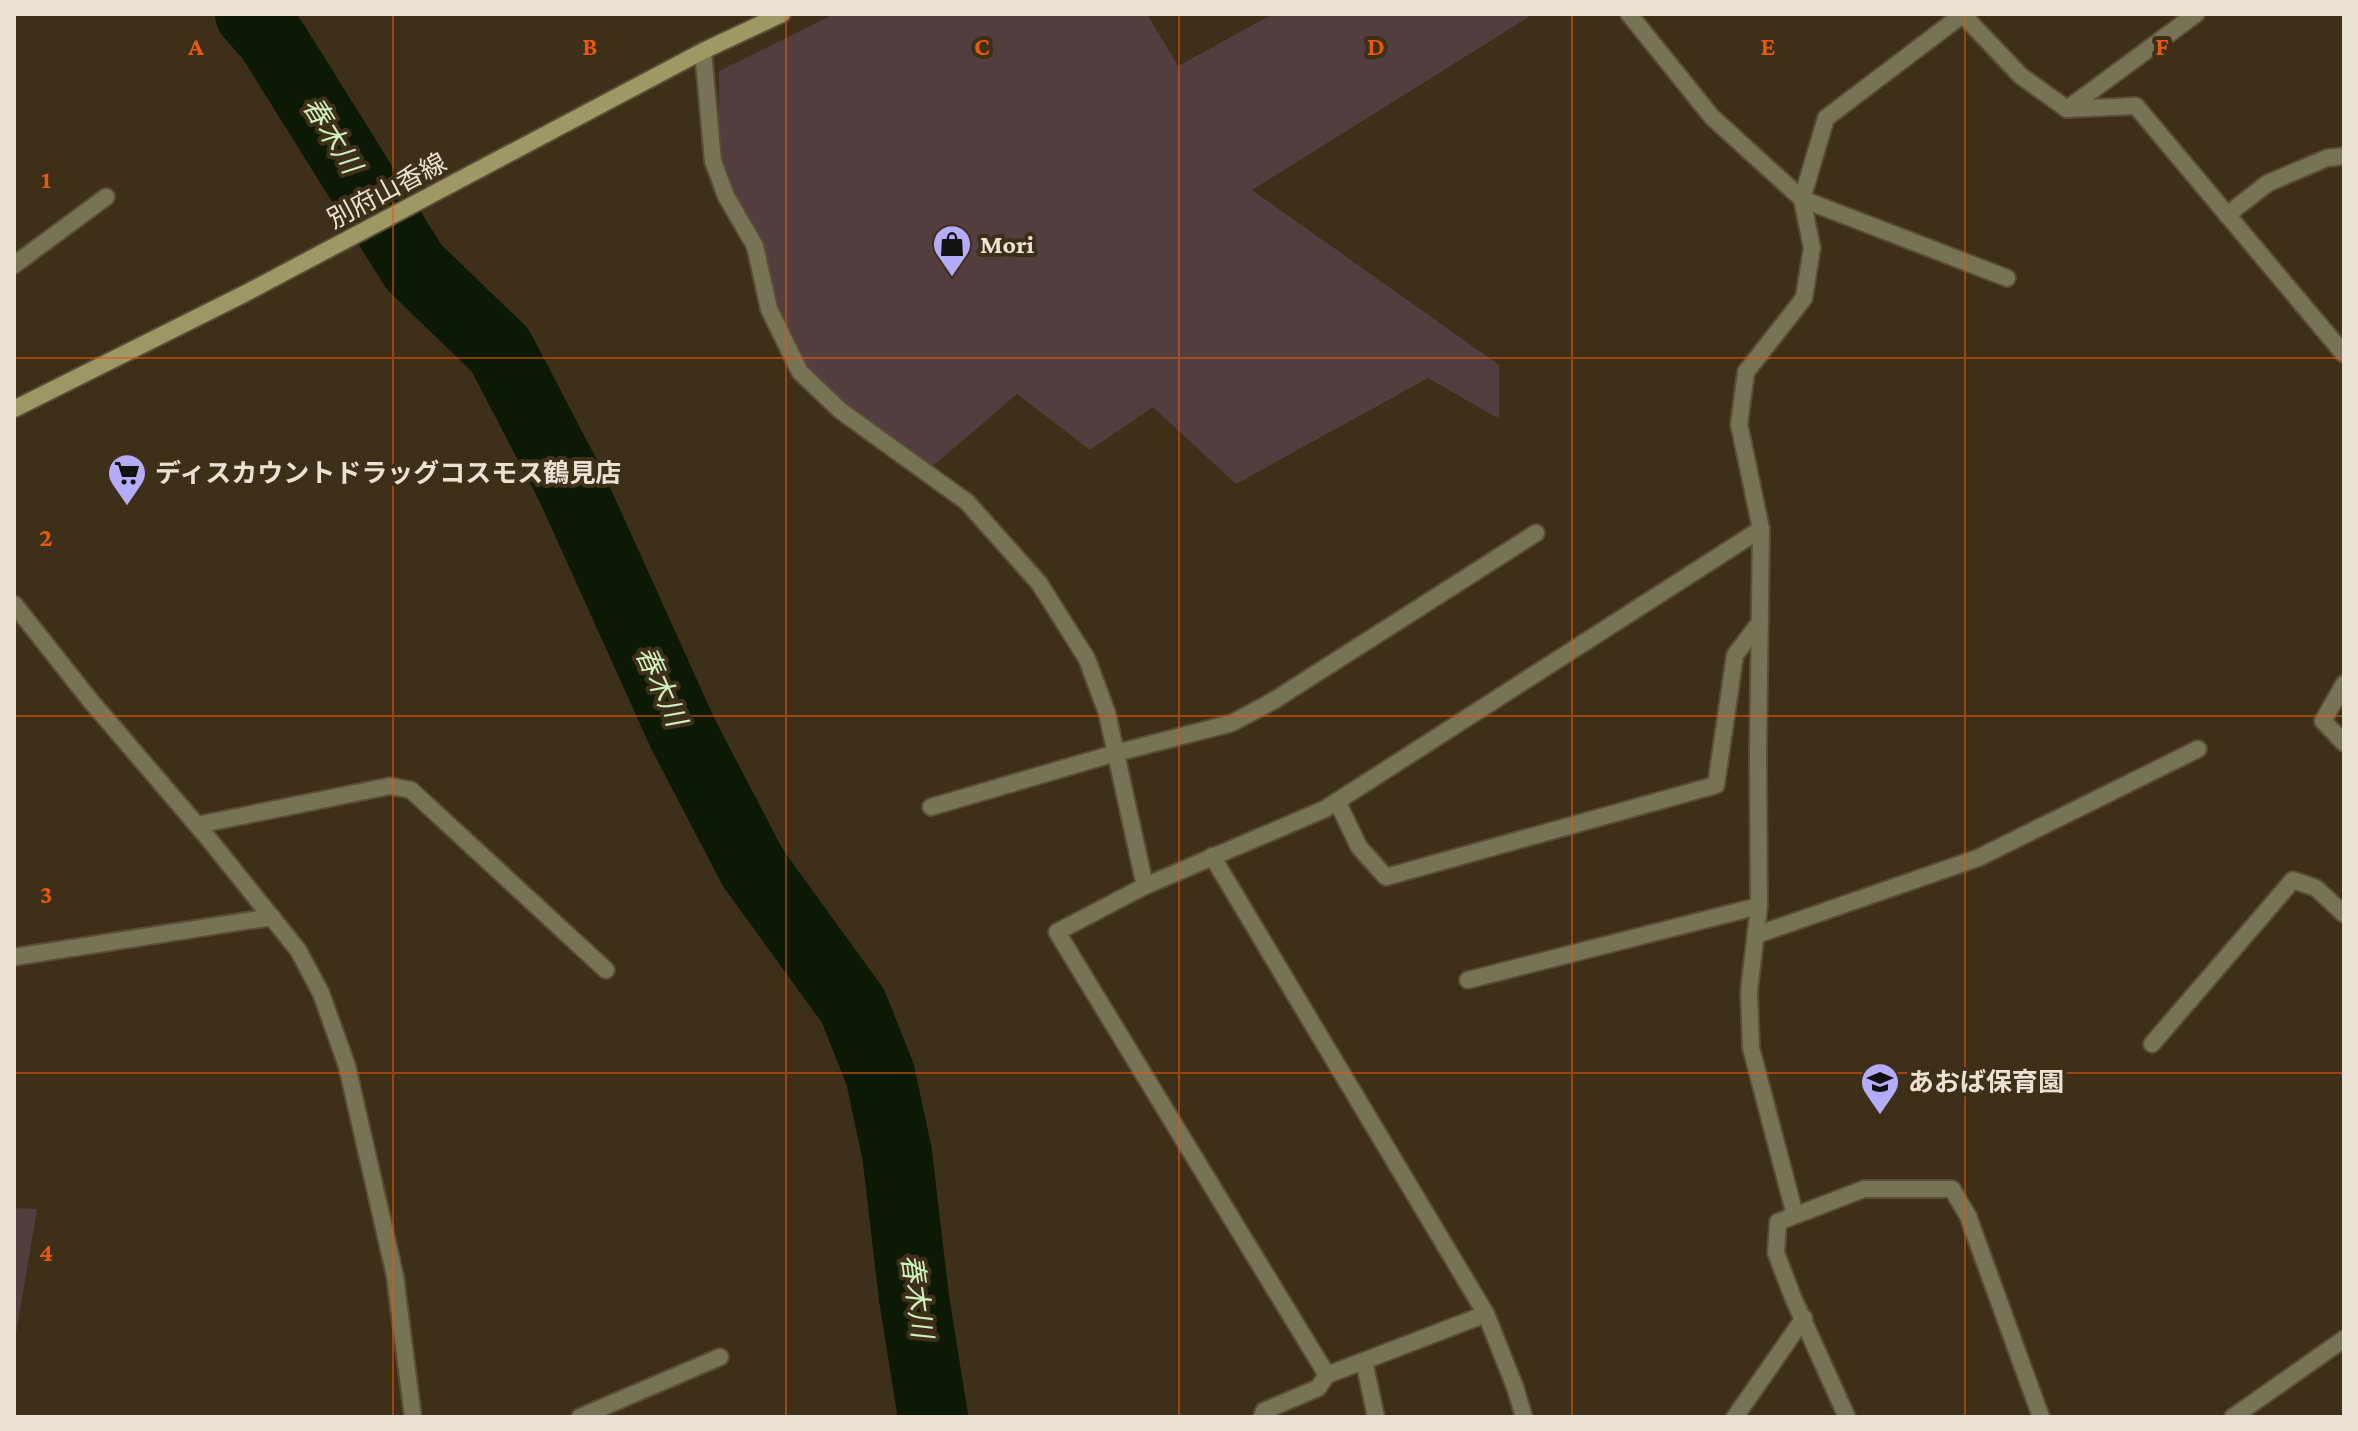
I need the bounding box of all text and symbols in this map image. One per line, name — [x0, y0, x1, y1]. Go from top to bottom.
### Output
text: A — [187, 32, 204, 61]
text: B — [582, 32, 598, 61]
text: C — [974, 32, 990, 61]
text: D — [1367, 32, 1385, 61]
text: E — [1761, 32, 1776, 61]
text: F — [2155, 32, 2169, 61]
water label: 春木川 — [297, 91, 369, 181]
street label: 別府山香線 — [323, 148, 451, 234]
text: 1 — [41, 165, 51, 194]
shop icon: Mori — [931, 223, 973, 278]
place label: Mori — [980, 230, 1035, 259]
supermarket icon: ディスカウントドラッグコスモス鶴見店 — [106, 452, 148, 507]
place label: ディスカウントドラッグコスモス鶴見店 — [155, 459, 621, 488]
text: 2 — [39, 523, 53, 552]
water label: 春木川 — [630, 641, 693, 733]
text: 3 — [40, 880, 52, 909]
school or university icon: あおば保育園 — [1859, 1061, 1901, 1116]
place label: あおば保育園 — [1908, 1068, 2064, 1097]
text: 4 — [39, 1238, 53, 1267]
water label: 春木川 — [896, 1252, 939, 1343]

